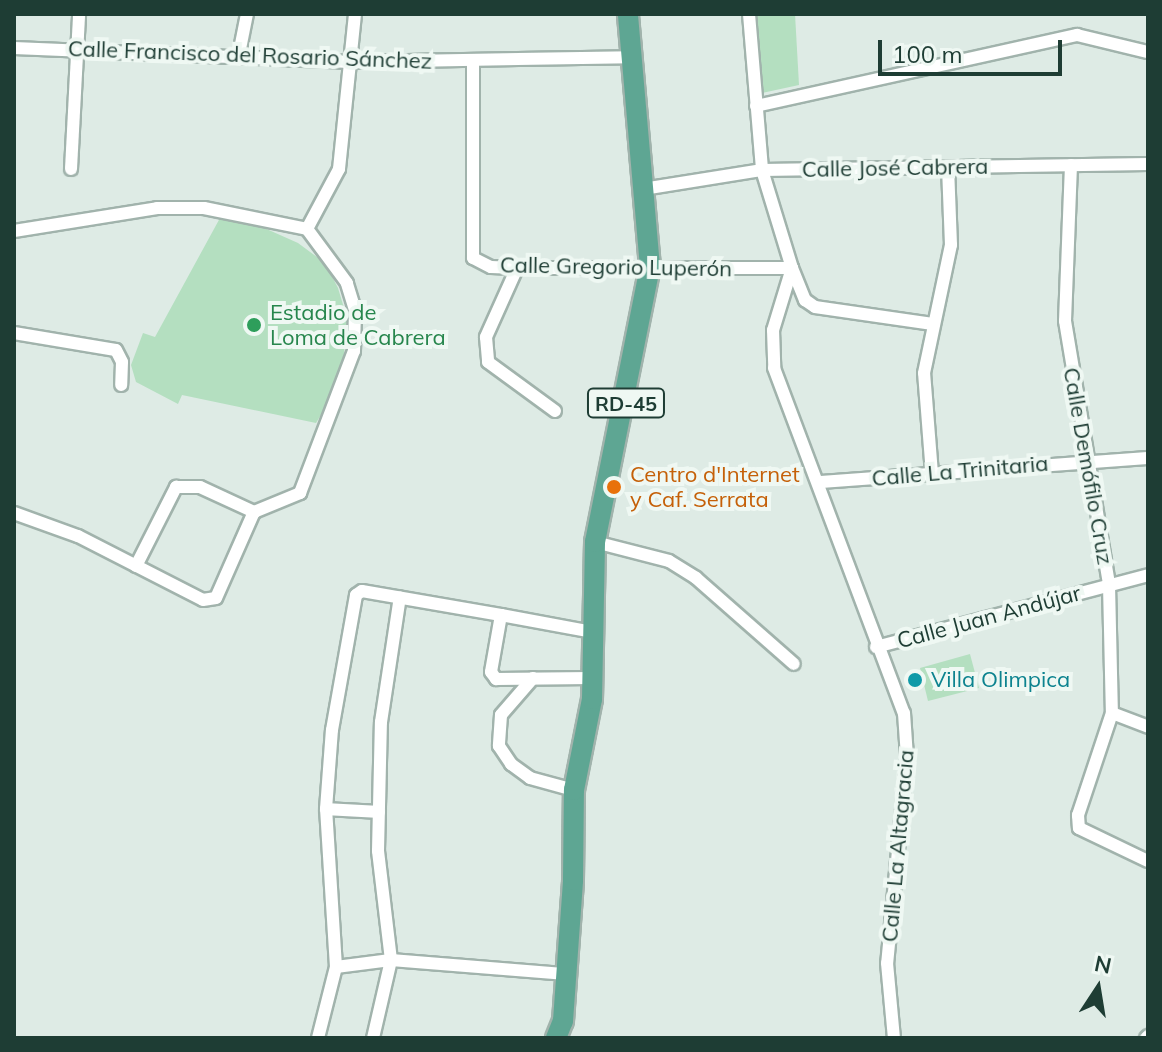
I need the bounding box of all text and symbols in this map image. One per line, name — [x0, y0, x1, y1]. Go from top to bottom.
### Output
scale bar — [882, 24, 1066, 74]
street label: Calle Francisco del Rosario Sánchez — [67, 35, 433, 75]
text: 100 m — [892, 39, 963, 69]
street label: Calle José Cabrera — [802, 153, 988, 183]
street label: Calle Gregorio Luperón — [500, 252, 732, 282]
place label: Estadio de Loma de Cabrera — [270, 299, 446, 350]
marker: Estadio de Loma de Cabrera — [245, 316, 263, 334]
street label: Calle Demófilo Cruz — [1058, 365, 1118, 567]
road number: RD-45 — [586, 387, 666, 419]
street label: Calle La Trinitaria — [871, 450, 1049, 492]
place label: Centro d'Internet y Caf. Serrata — [630, 461, 800, 512]
marker: Centro d'Internet y Caf. Serrata — [605, 478, 623, 496]
street label: Calle Juan Andújar — [894, 580, 1084, 654]
place label: Villa Olimpica — [931, 667, 1070, 693]
marker: Villa Olimpica — [906, 671, 924, 689]
street label: Calle La Altagracia — [876, 749, 920, 943]
north arrow — [1058, 948, 1138, 1028]
text: N — [1092, 949, 1114, 980]

